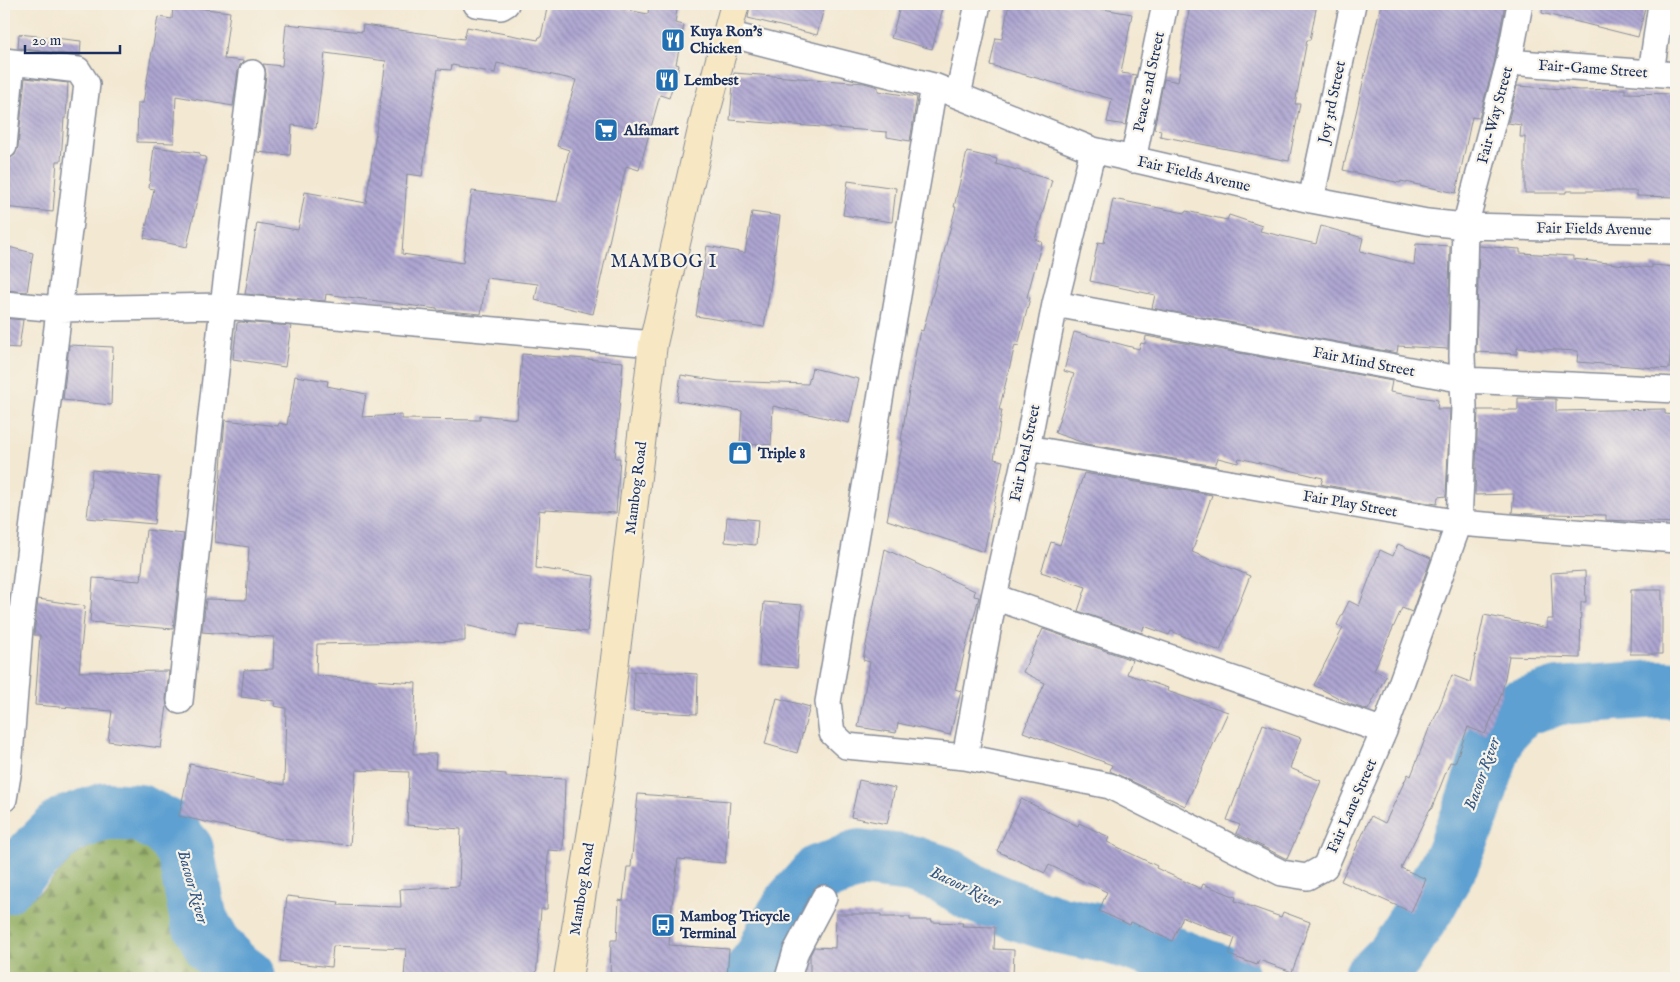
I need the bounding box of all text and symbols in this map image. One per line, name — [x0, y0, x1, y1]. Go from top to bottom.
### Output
scale bar — [25, 22, 120, 54]
place label: Kuya Ron's Chicken — [690, 22, 763, 58]
restaurant icon: Kuya Ron's Chicken — [660, 27, 686, 53]
street label: Peace 2nd Street — [1129, 30, 1169, 134]
text: 20 m — [32, 31, 62, 50]
street label: Fair-Game Street — [1538, 56, 1648, 82]
street label: Joy 3rd Street — [1314, 59, 1350, 147]
street label: Fair-Way Street — [1473, 64, 1517, 166]
restaurant icon: Lembest — [654, 67, 680, 93]
place label: Lembest — [684, 71, 739, 90]
supermarket icon: Alfamart — [593, 117, 619, 143]
place label: Alfamart — [623, 121, 680, 140]
street label: Fair Fields Avenue — [1136, 152, 1252, 196]
street label: Fair Fields Avenue — [1536, 218, 1652, 240]
district label: MAMBOG I — [611, 251, 717, 274]
street label: Fair Mind Street — [1312, 343, 1416, 381]
street label: Fair Deal Street — [1005, 403, 1045, 503]
street label: Mambog Road — [621, 439, 651, 536]
shop icon: Triple 8 — [727, 440, 753, 466]
place label: Triple 8 — [757, 444, 806, 463]
street label: Fair Play Street — [1301, 486, 1399, 522]
water label: Bacoor River — [1461, 734, 1506, 813]
street label: Fair Lane Street — [1323, 756, 1381, 856]
street label: Mambog Road — [565, 840, 599, 937]
water label: Bacoor River — [172, 848, 212, 928]
water label: Bacoor River — [926, 863, 1005, 914]
place label: Mambog Tricycle Terminal — [679, 907, 790, 943]
bus stop icon: Mambog Tricycle Terminal — [650, 912, 676, 938]

